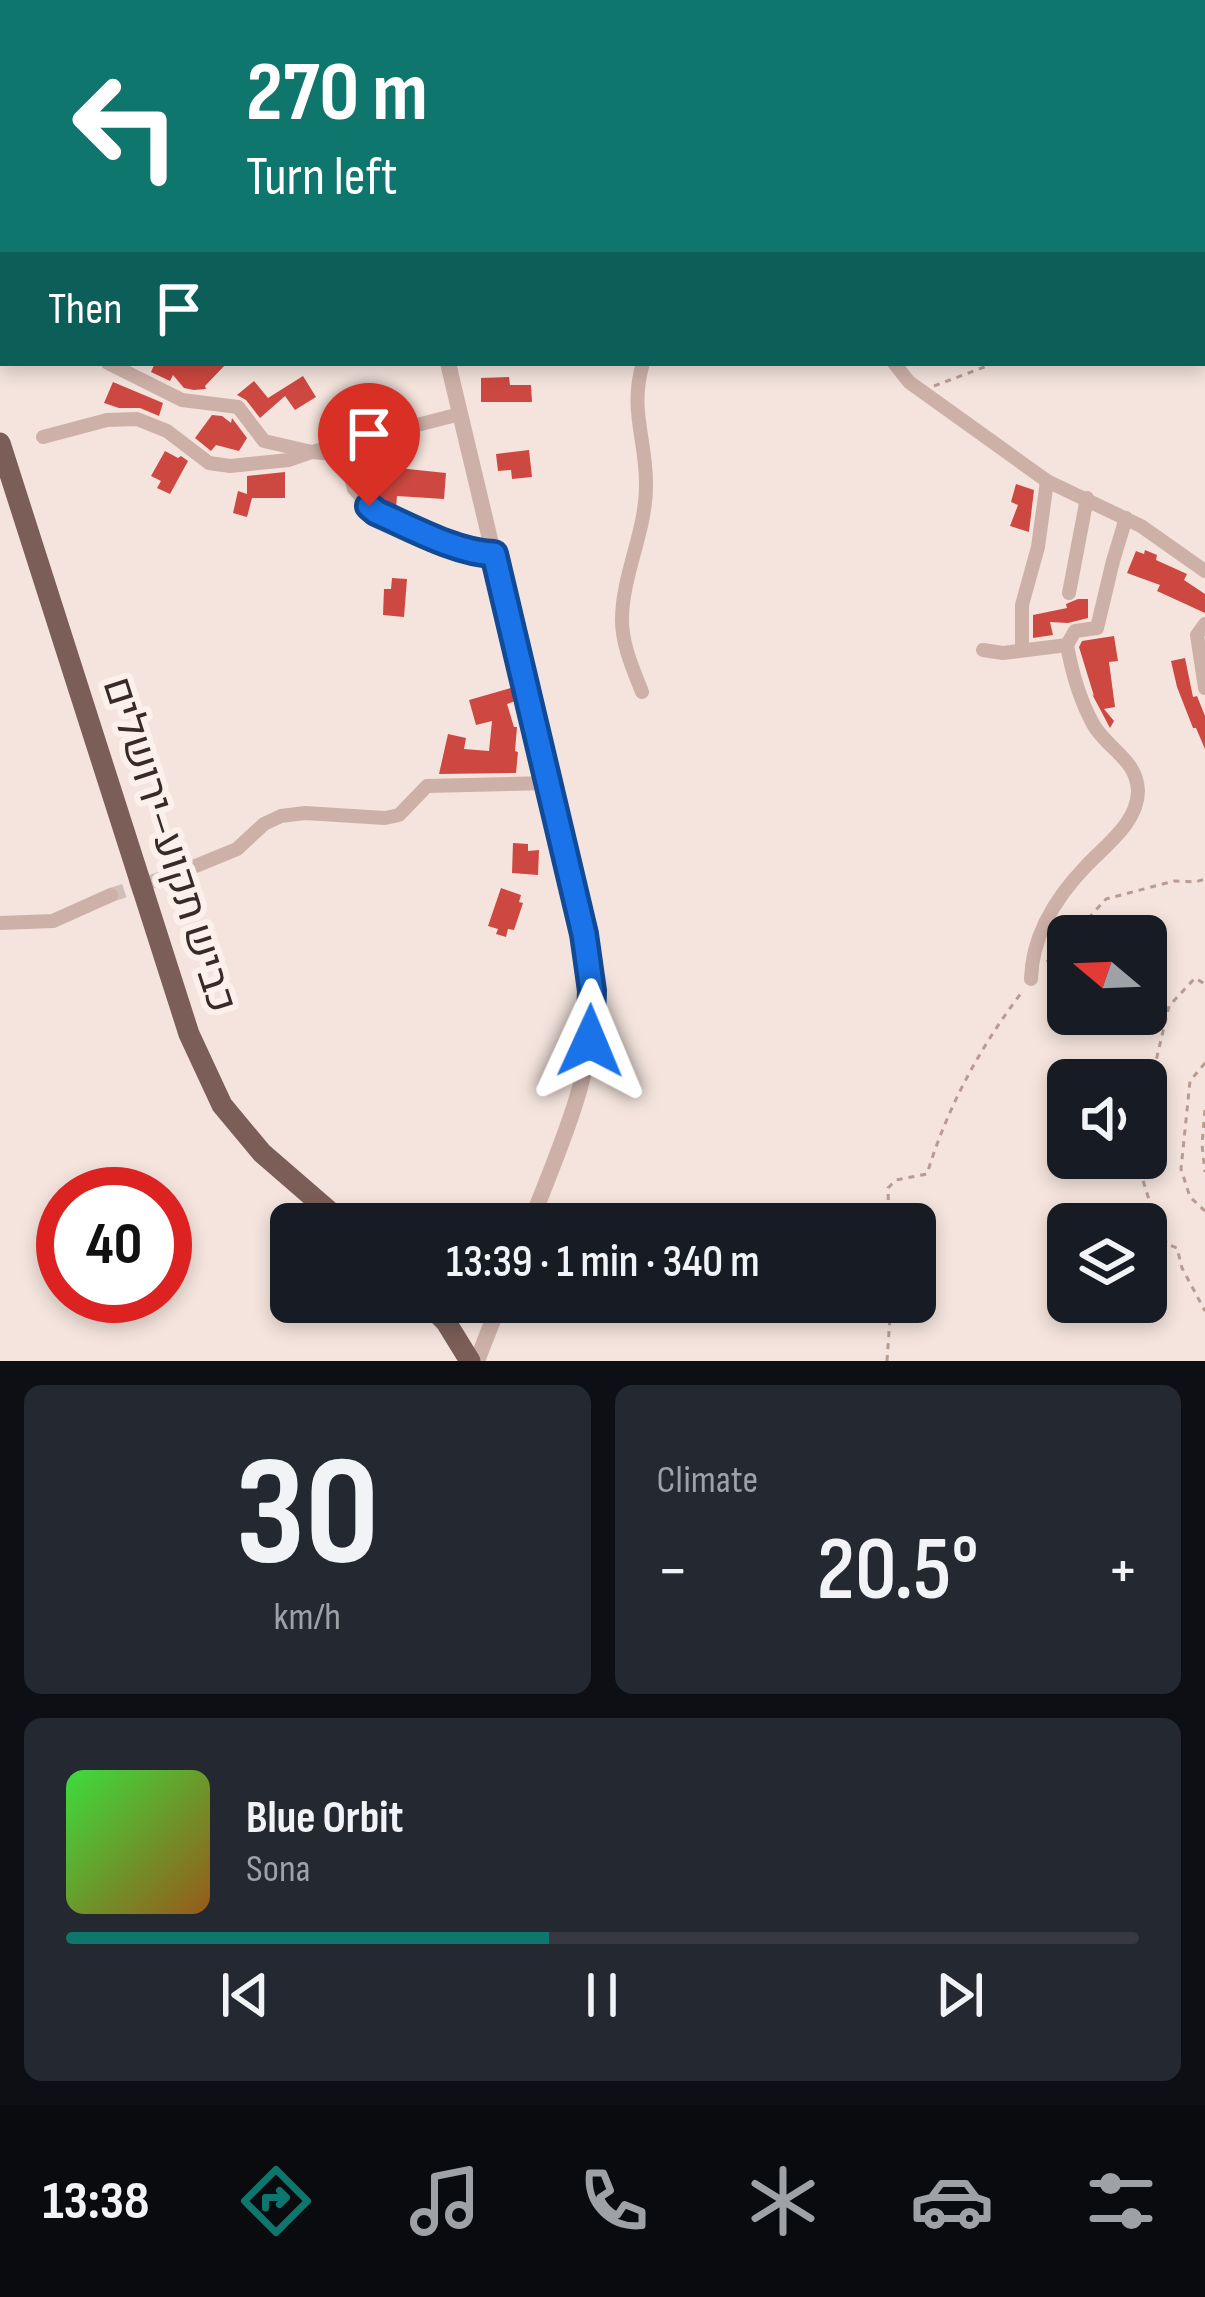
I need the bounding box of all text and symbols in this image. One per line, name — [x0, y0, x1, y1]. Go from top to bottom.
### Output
text: 270 m — [246, 43, 428, 144]
icon: left — [48, 48, 204, 204]
text: Turn left — [246, 145, 398, 210]
icon: arrive — [146, 276, 212, 342]
text: Then — [48, 282, 122, 337]
pin — [318, 383, 420, 506]
icon: arrive — [336, 401, 402, 467]
street label: כביש תקוע–ירושלים — [91, 671, 247, 1019]
north arrow — [1047, 915, 1167, 1035]
map controls — [1047, 915, 1167, 1323]
position arrow — [527, 978, 653, 1104]
button: sound — [1047, 1059, 1167, 1179]
speed limit sign: 40 — [36, 1167, 192, 1323]
button: layers — [1047, 1203, 1167, 1323]
text: 13:39 · 1 min · 340 m — [446, 1235, 760, 1290]
text: 30 — [235, 1422, 379, 1609]
text: Climate — [657, 1457, 758, 1504]
text: 20.5° — [817, 1517, 979, 1625]
text: − — [657, 1532, 689, 1611]
text: + — [1107, 1532, 1139, 1611]
text: km/h — [274, 1594, 341, 1641]
text: Blue Orbit — [246, 1791, 403, 1846]
text: Sona — [246, 1846, 311, 1893]
icon: previous — [212, 1962, 278, 2028]
icon: pause — [569, 1962, 635, 2028]
icon: next — [927, 1962, 993, 2028]
icon: directions — [234, 2159, 318, 2243]
icon: music — [403, 2159, 487, 2243]
icon: phone — [572, 2159, 656, 2243]
icon: climate — [741, 2159, 825, 2243]
icon: car — [910, 2159, 994, 2243]
icon: filters — [1079, 2159, 1163, 2243]
text: 13:38 — [42, 2169, 150, 2234]

